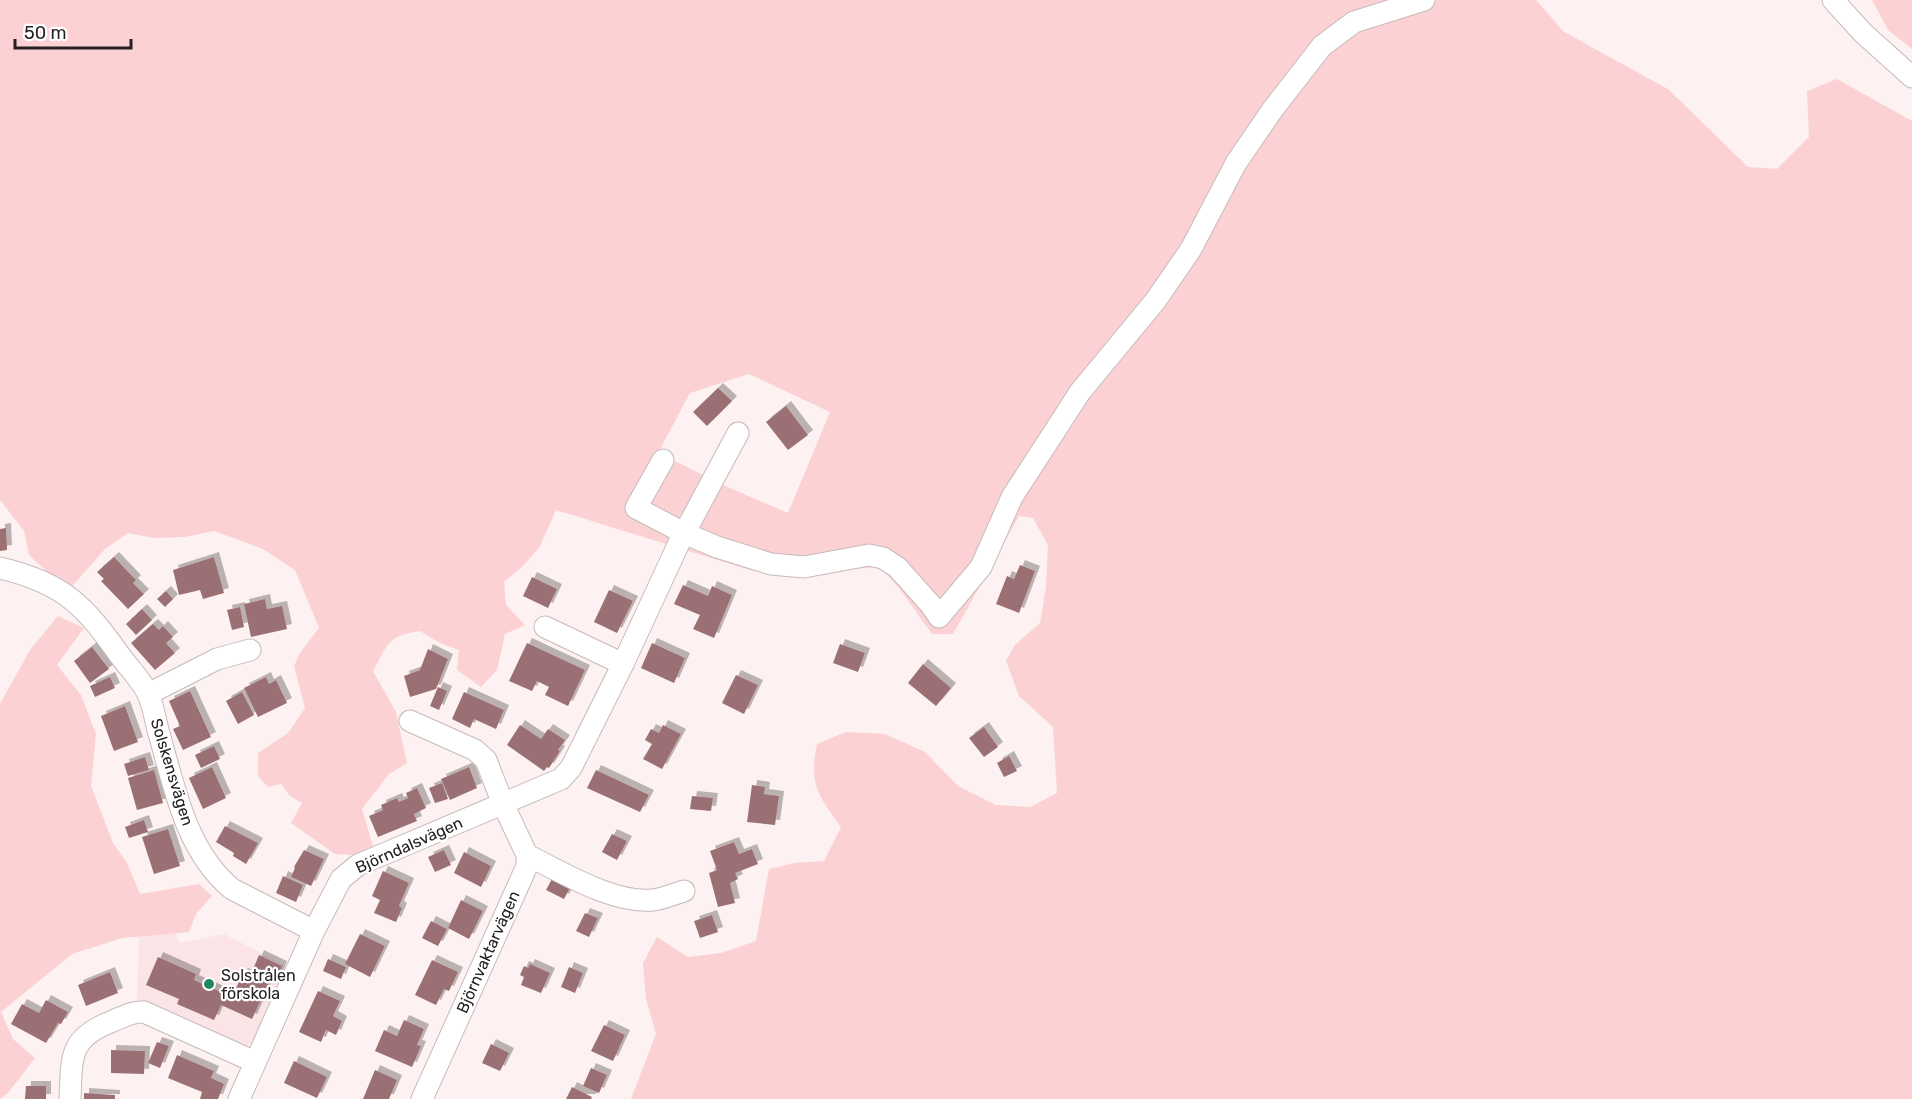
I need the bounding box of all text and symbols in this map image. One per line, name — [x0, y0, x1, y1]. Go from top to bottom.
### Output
scale bar — [15, 12, 130, 50]
text: 50 m — [24, 22, 67, 44]
street label: Solskensvägen — [147, 716, 197, 828]
street label: Björndalsvägen — [352, 813, 466, 877]
street label: Björnvaktarvägen — [453, 888, 523, 1016]
place label: Solstrålen förskola — [221, 966, 296, 1003]
marker: Solstrålen förskola — [202, 977, 216, 991]

